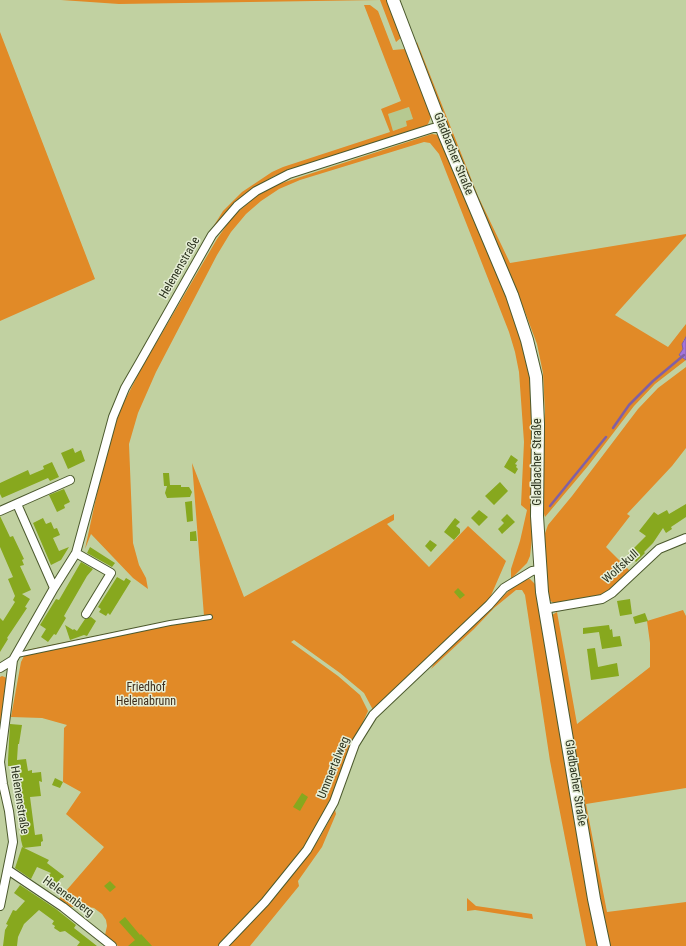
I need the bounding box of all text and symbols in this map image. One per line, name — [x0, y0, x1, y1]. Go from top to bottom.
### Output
street label: Gladbacher Straße — [430, 111, 476, 197]
street label: Helenenstraße — [157, 235, 203, 301]
street label: Gladbacher Straße — [531, 418, 545, 506]
street label: Wolfskull — [600, 547, 642, 587]
park label: Friedhof Helenabrunn — [116, 681, 176, 709]
street label: Ummertalweg — [315, 735, 353, 801]
street label: Gladbacher Straße — [561, 739, 589, 827]
street label: Helenenstraße — [7, 765, 31, 835]
street label: Helenenberg — [40, 874, 96, 920]

